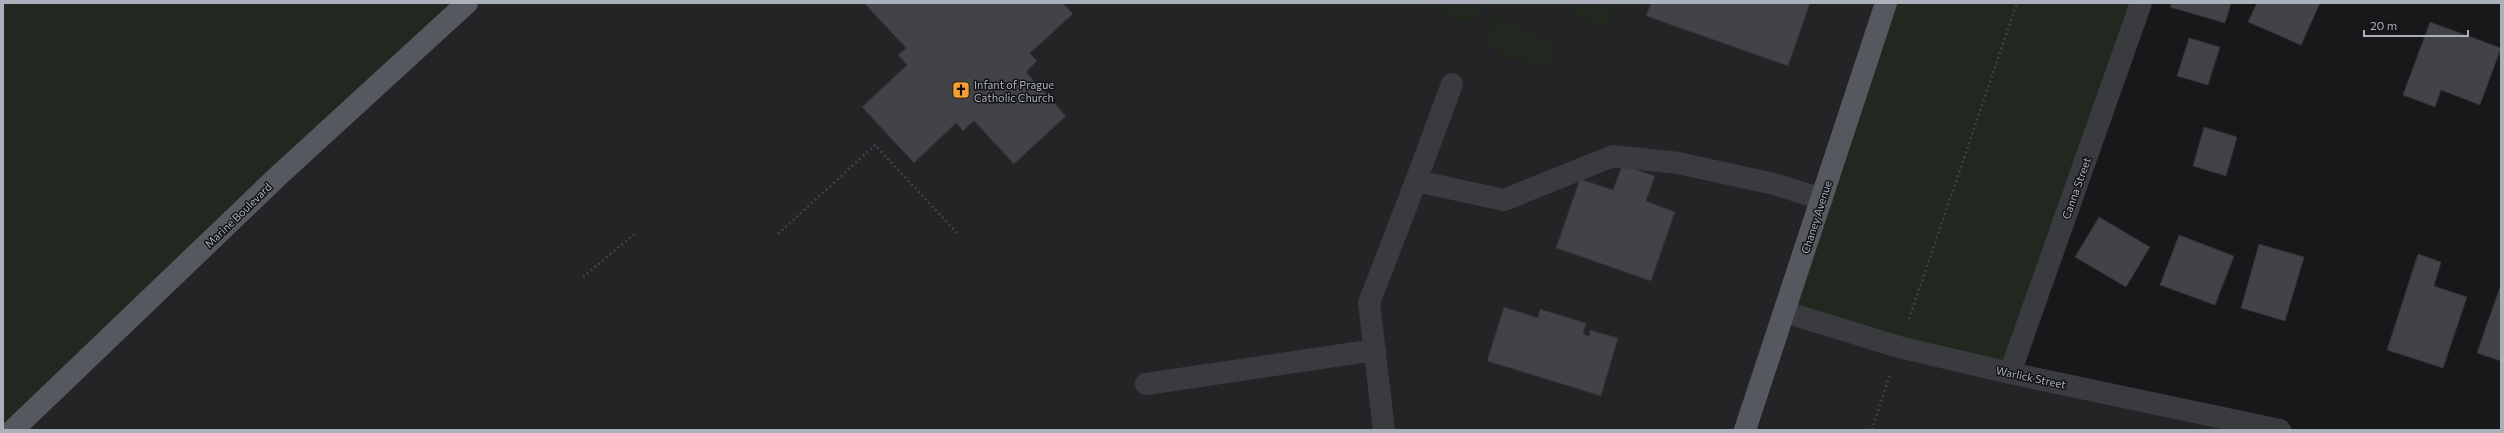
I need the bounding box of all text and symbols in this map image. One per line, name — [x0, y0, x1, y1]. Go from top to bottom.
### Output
scale bar — [2364, 12, 2468, 38]
text: 20 m — [2370, 18, 2397, 32]
place label: Infant of Prague Catholic Church — [974, 78, 1054, 104]
church icon: Infant of Prague Catholic Church — [951, 80, 971, 100]
street label: Canna Street — [2059, 155, 2093, 221]
street label: Chaney Avenue — [1798, 179, 1834, 255]
street label: Marine Boulevard — [202, 180, 274, 250]
street label: Warlick Street — [1995, 363, 2068, 391]

